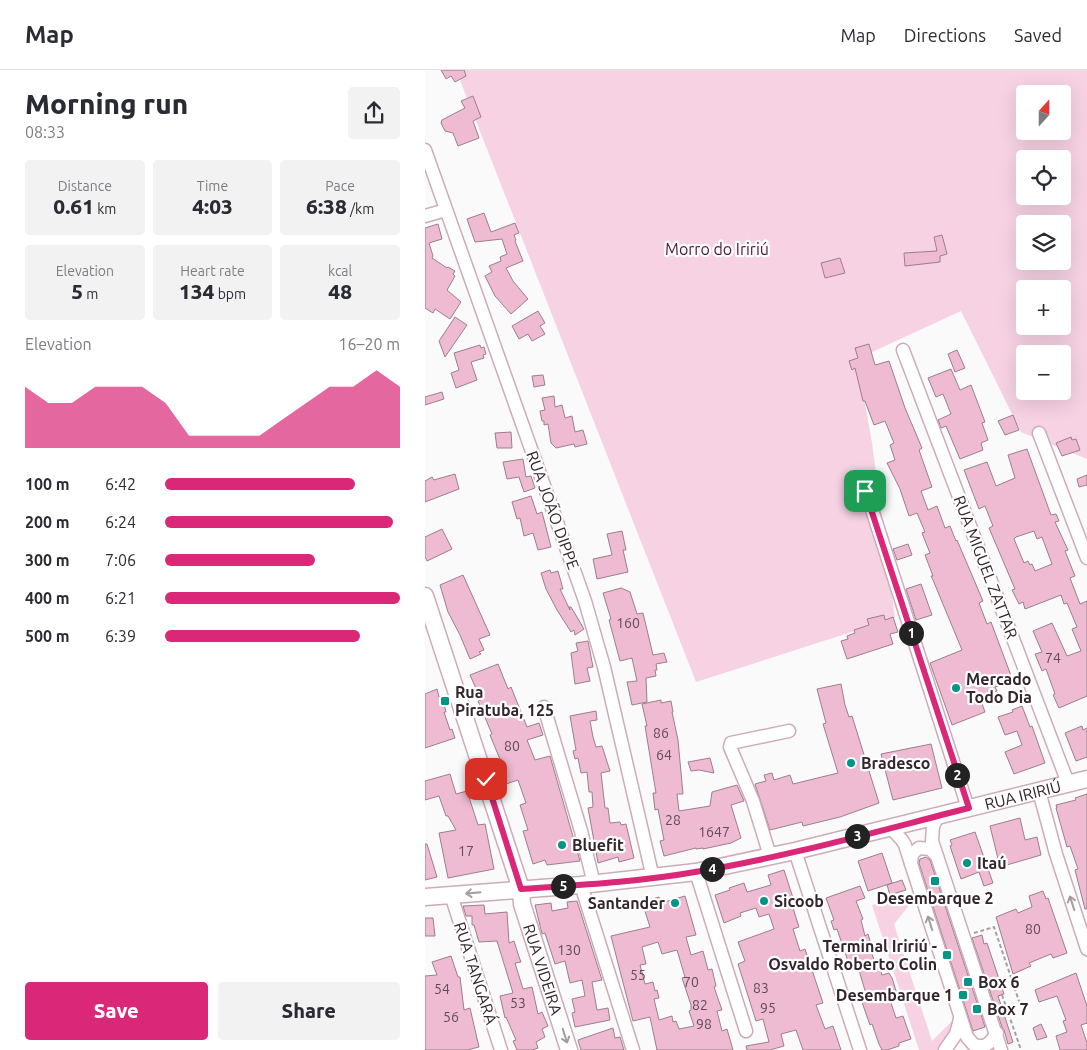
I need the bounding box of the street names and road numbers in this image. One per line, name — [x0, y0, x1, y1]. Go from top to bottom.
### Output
street label: RUA JOÃO DIPPE — [523, 448, 584, 572]
street label: RUA MIGUEL ZATTAR — [950, 493, 1022, 641]
street label: RUA IRIRIÚ — [983, 775, 1063, 813]
street label: RUA TANGARÁ — [451, 919, 503, 1027]
street label: RUA VIDEIRA — [520, 922, 566, 1018]

